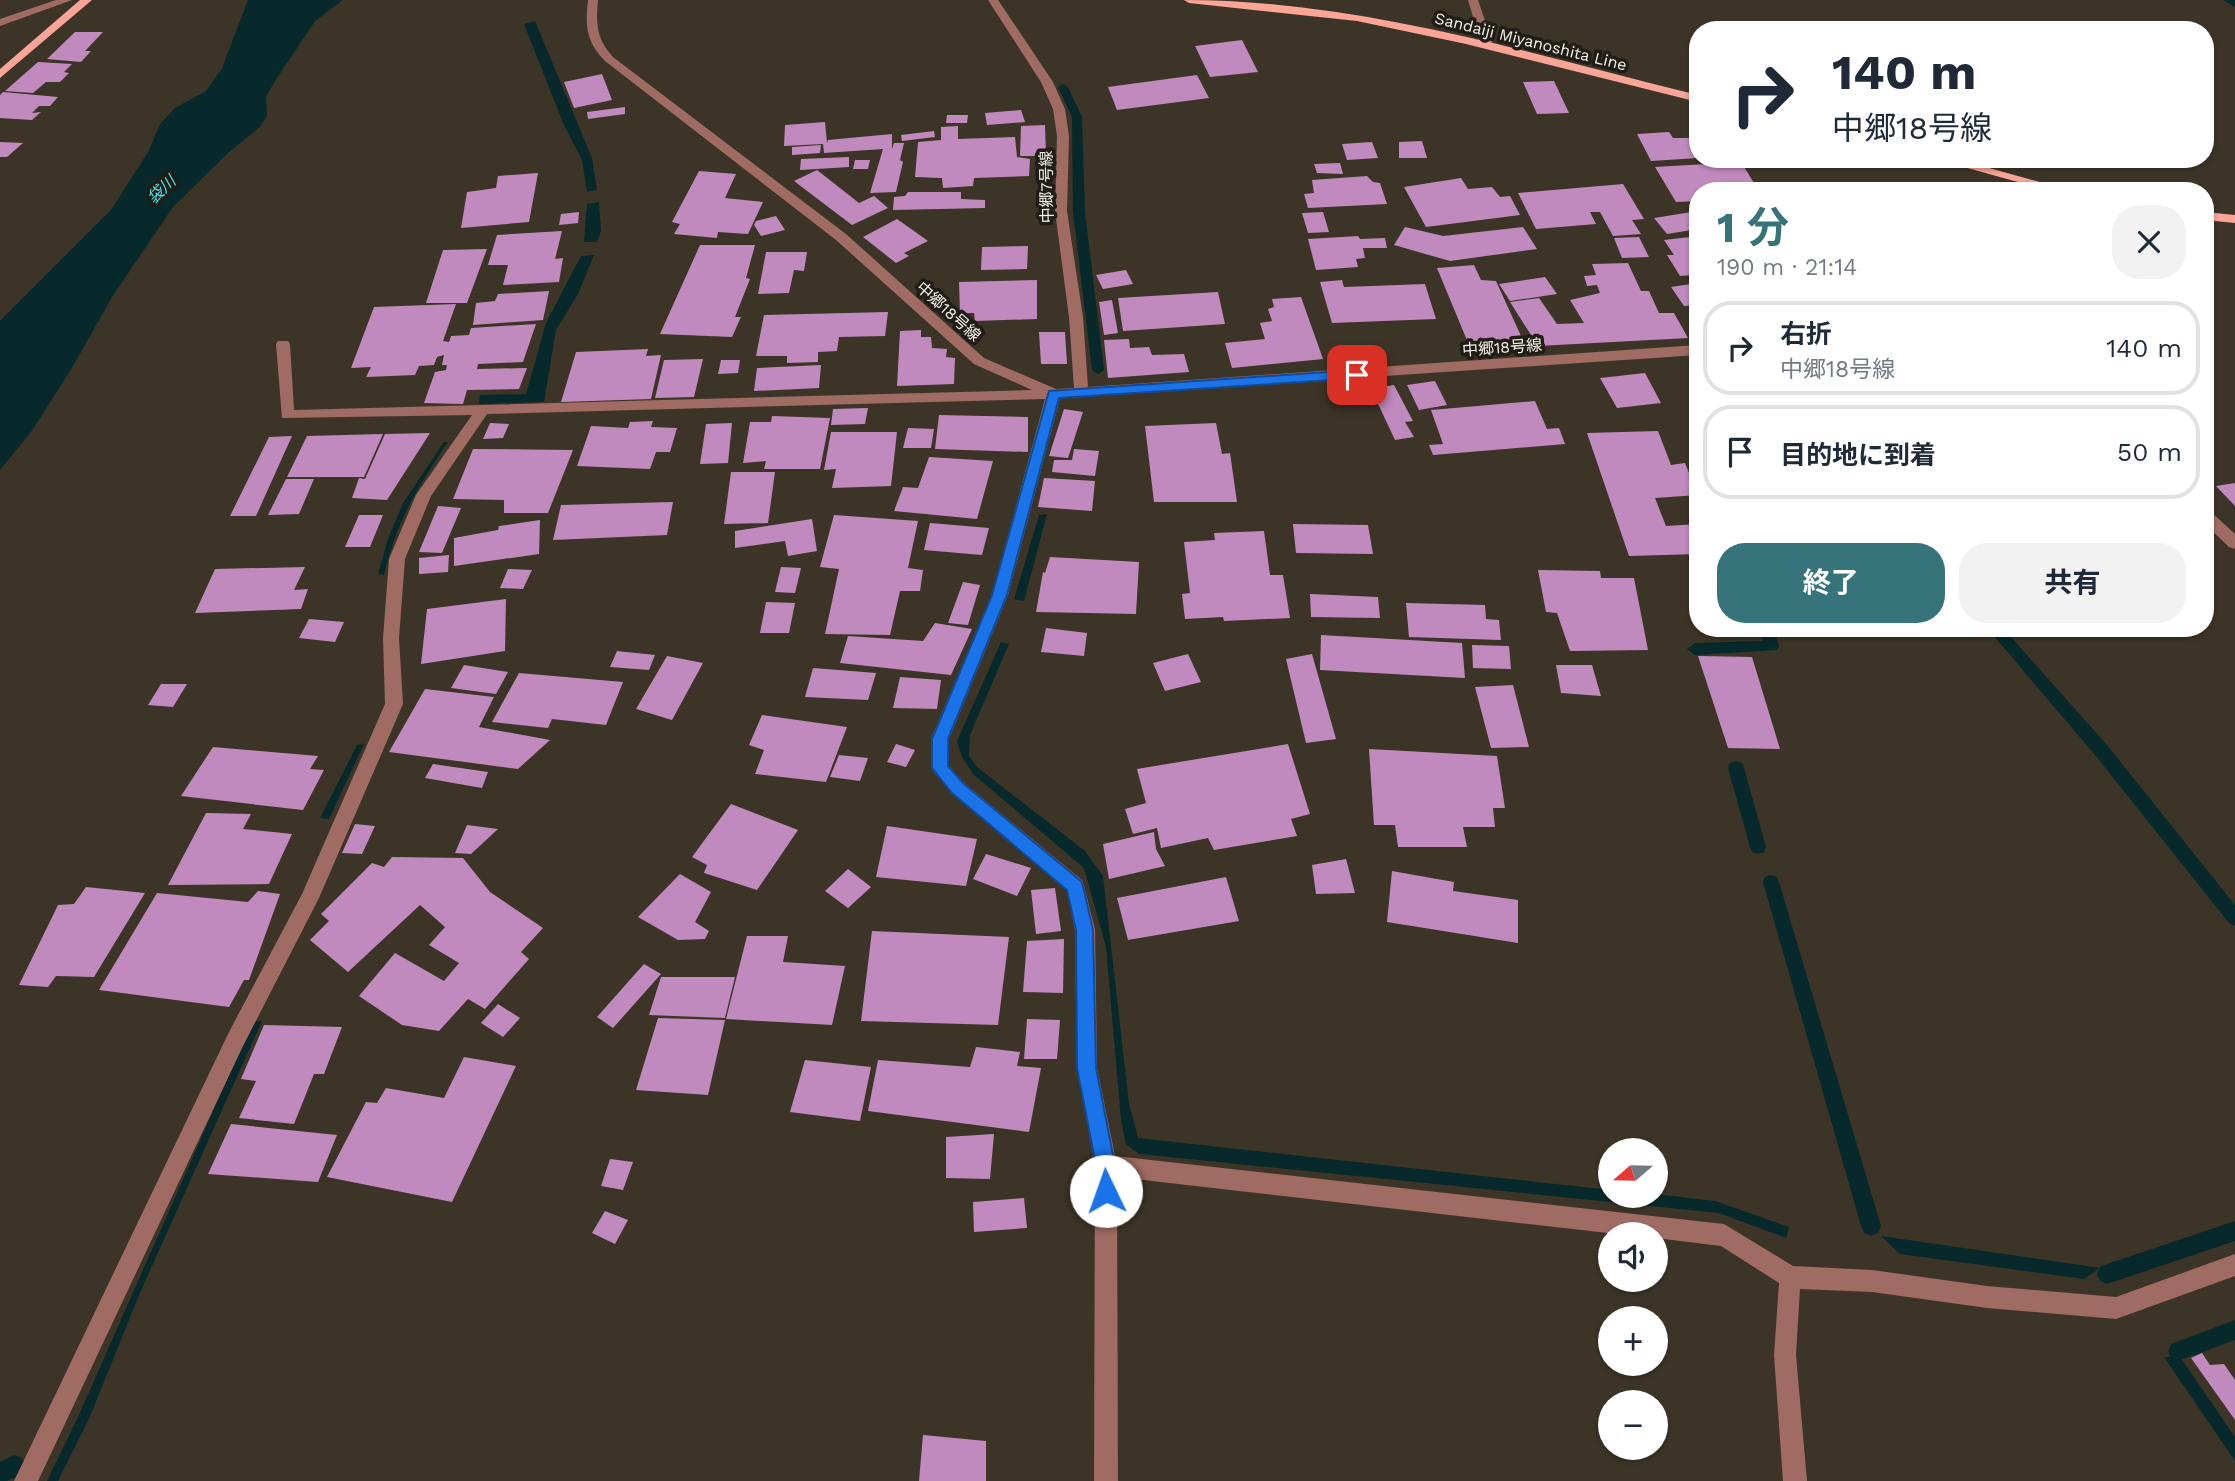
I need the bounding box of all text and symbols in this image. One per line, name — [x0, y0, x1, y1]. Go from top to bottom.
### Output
street label: Sandaiji Miyanoshita Line — [1433, 8, 1629, 75]
text: 140 m — [1832, 43, 1976, 101]
icon: right — [1717, 49, 1808, 140]
text: 中郷18号線 — [1832, 109, 1992, 147]
street label: 中郷7号線 — [1036, 150, 1057, 224]
water label: 袋川 — [143, 170, 181, 207]
text: 1 分 — [1717, 203, 1789, 252]
button: close — [2112, 205, 2186, 279]
text: 190 m · 21:14 — [1717, 254, 1857, 281]
street label: 中郷18号線 — [913, 278, 985, 345]
text: 右折 — [1780, 319, 1832, 349]
icon: right — [1721, 329, 1759, 367]
text: 140 m — [2106, 333, 2182, 363]
street label: 中郷18号線 — [1461, 335, 1543, 360]
pin — [1327, 345, 1387, 405]
icon: arrive — [1338, 356, 1376, 394]
text: 中郷18号線 — [1780, 356, 1895, 383]
icon: arrive — [1721, 433, 1759, 471]
text: 50 m — [2117, 437, 2182, 467]
text: 目的地に到着 — [1780, 440, 1936, 470]
button: 終了 — [1717, 543, 1945, 623]
button: 共有 — [1959, 543, 2186, 623]
north arrow — [1598, 1138, 1668, 1208]
map controls — [1598, 1138, 1668, 1460]
position arrow — [1069, 1154, 1143, 1228]
button: sound — [1598, 1222, 1668, 1292]
button: + — [1598, 1306, 1668, 1376]
button: − — [1598, 1390, 1668, 1460]

